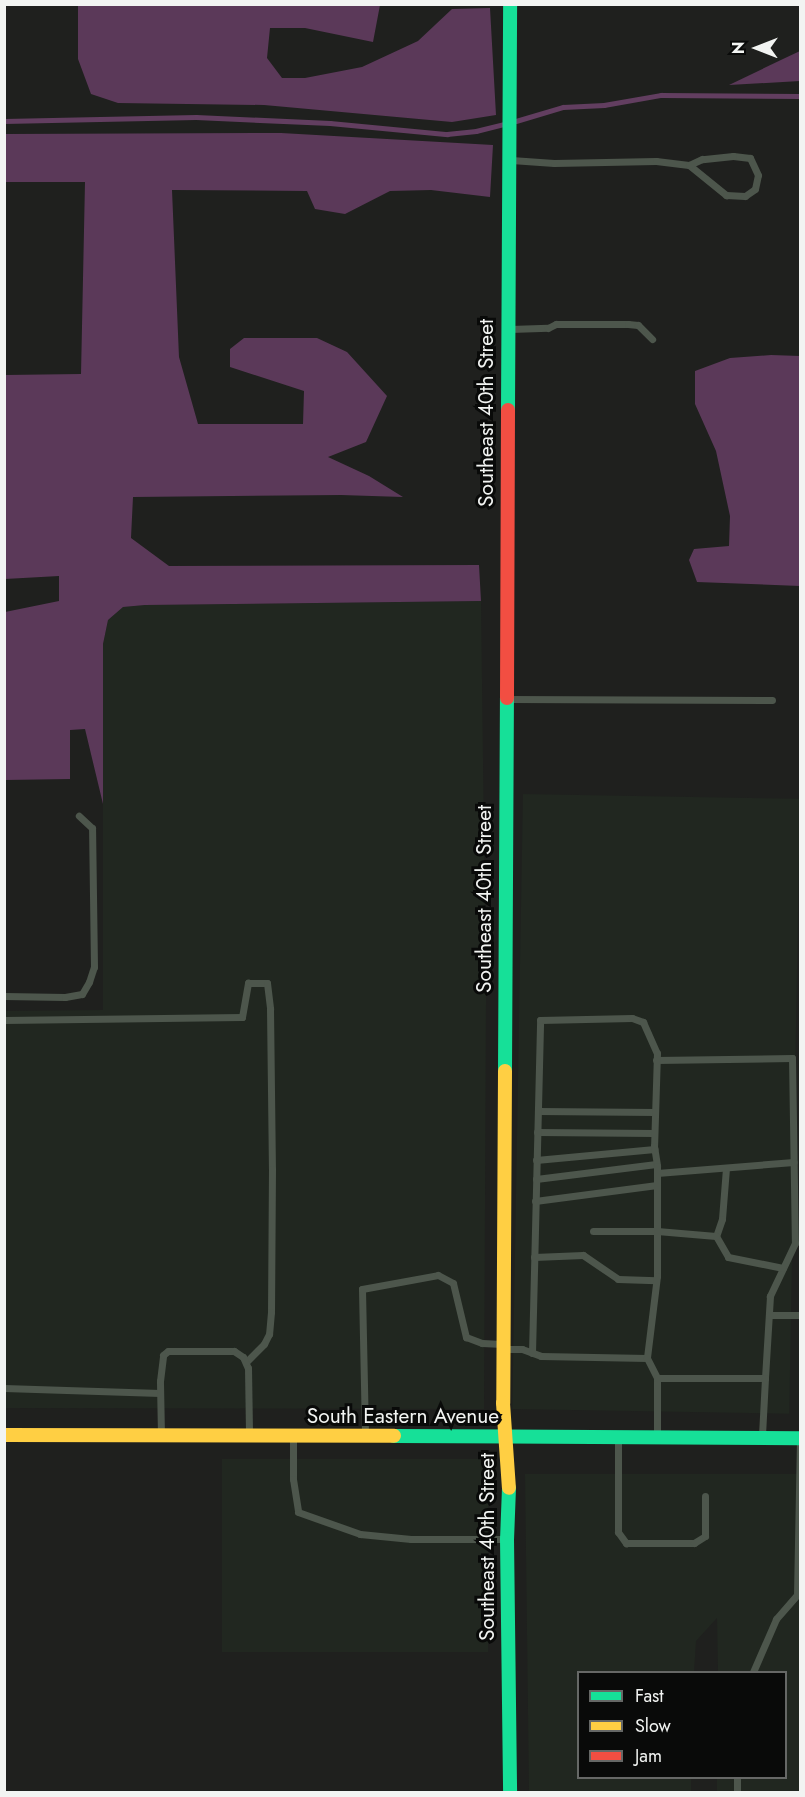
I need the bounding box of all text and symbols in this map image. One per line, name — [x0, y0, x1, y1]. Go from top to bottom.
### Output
north arrow — [727, 18, 787, 78]
text: N — [727, 42, 750, 54]
street label: Southeast 40th Street — [473, 319, 499, 507]
street label: Southeast 40th Street — [471, 805, 497, 993]
street label: South Eastern Avenue — [307, 1403, 499, 1429]
street label: Southeast 40th Street — [474, 1453, 500, 1641]
legend — [577, 1671, 787, 1779]
text: Fast — [635, 1683, 664, 1709]
text: Slow — [635, 1713, 671, 1739]
text: Jam — [635, 1743, 662, 1769]

